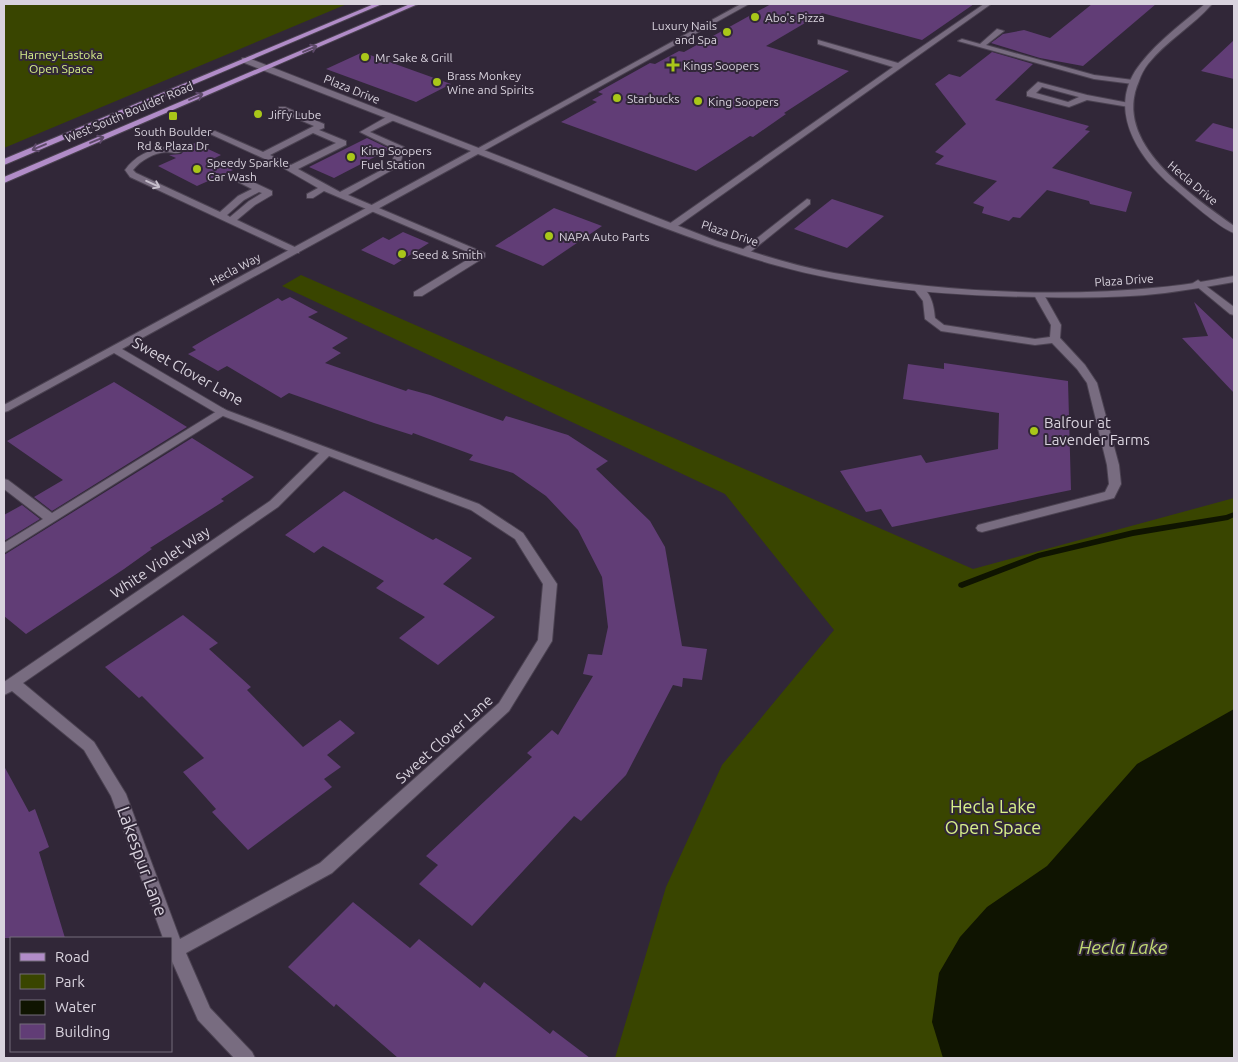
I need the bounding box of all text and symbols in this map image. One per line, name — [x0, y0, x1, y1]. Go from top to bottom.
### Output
marker: Abo's Pizza — [749, 11, 761, 23]
place label: Abo's Pizza — [765, 11, 825, 24]
place label: Luxury Nails and Spa — [652, 19, 717, 46]
marker: Luxury Nails and Spa — [721, 26, 733, 38]
one-way arrow — [302, 43, 317, 53]
park label: Harney-Lastoka Open Space — [19, 48, 103, 75]
marker: Mr Sake & Grill — [359, 51, 371, 63]
place label: Mr Sake & Grill — [375, 51, 453, 64]
marker: Kings Soopers — [667, 59, 679, 71]
place label: Kings Soopers — [683, 59, 759, 72]
place label: Brass Monkey Wine and Spirits — [447, 69, 534, 96]
street label: Plaza Drive — [322, 72, 382, 106]
marker: Brass Monkey Wine and Spirits — [431, 76, 443, 88]
street label: West South Boulder Road — [63, 79, 195, 145]
one-way arrow — [188, 92, 203, 102]
marker: Starbucks — [611, 92, 623, 104]
place label: Starbucks — [627, 92, 679, 105]
marker: King Soopers — [692, 95, 704, 107]
place label: King Soopers — [708, 95, 779, 108]
marker: Jiffy Lube — [252, 108, 264, 120]
place label: Jiffy Lube — [268, 108, 321, 121]
marker: South Boulder Rd & Plaza Dr — [167, 110, 179, 122]
place label: South Boulder Rd & Plaza Dr — [134, 125, 212, 152]
one-way arrow — [89, 135, 104, 144]
one-way arrow — [32, 143, 47, 153]
place label: King Soopers Fuel Station — [361, 144, 432, 171]
marker: King Soopers Fuel Station — [345, 151, 357, 163]
place label: Speedy Sparkle Car Wash — [207, 156, 289, 183]
street label: Hecla Drive — [1165, 158, 1221, 208]
marker: Speedy Sparkle Car Wash — [191, 163, 203, 175]
one-way arrow — [145, 180, 160, 190]
street label: Plaza Drive — [700, 218, 760, 248]
marker: NAPA Auto Parts — [543, 230, 555, 242]
place label: NAPA Auto Parts — [559, 230, 649, 243]
marker: Seed & Smith — [396, 248, 408, 260]
place label: Seed & Smith — [412, 248, 483, 261]
street label: Hecla Way — [207, 250, 263, 288]
street label: Plaza Drive — [1094, 271, 1154, 289]
street label: Sweet Clover Lane — [130, 333, 246, 409]
place label: Balfour at Lavender Farms — [1044, 414, 1150, 448]
marker: Balfour at Lavender Farms — [1028, 425, 1040, 437]
street label: White Violet Way — [107, 522, 213, 602]
street label: Sweet Clover Lane — [392, 691, 496, 787]
park label: Hecla Lake Open Space — [945, 796, 1041, 837]
street label: Lakespur Lane — [114, 803, 172, 919]
water label: Hecla Lake — [1079, 936, 1168, 958]
legend — [10, 937, 172, 1052]
text: Road — [55, 948, 90, 965]
text: Park — [55, 973, 85, 990]
text: Water — [55, 998, 96, 1015]
text: Building — [55, 1023, 110, 1040]

